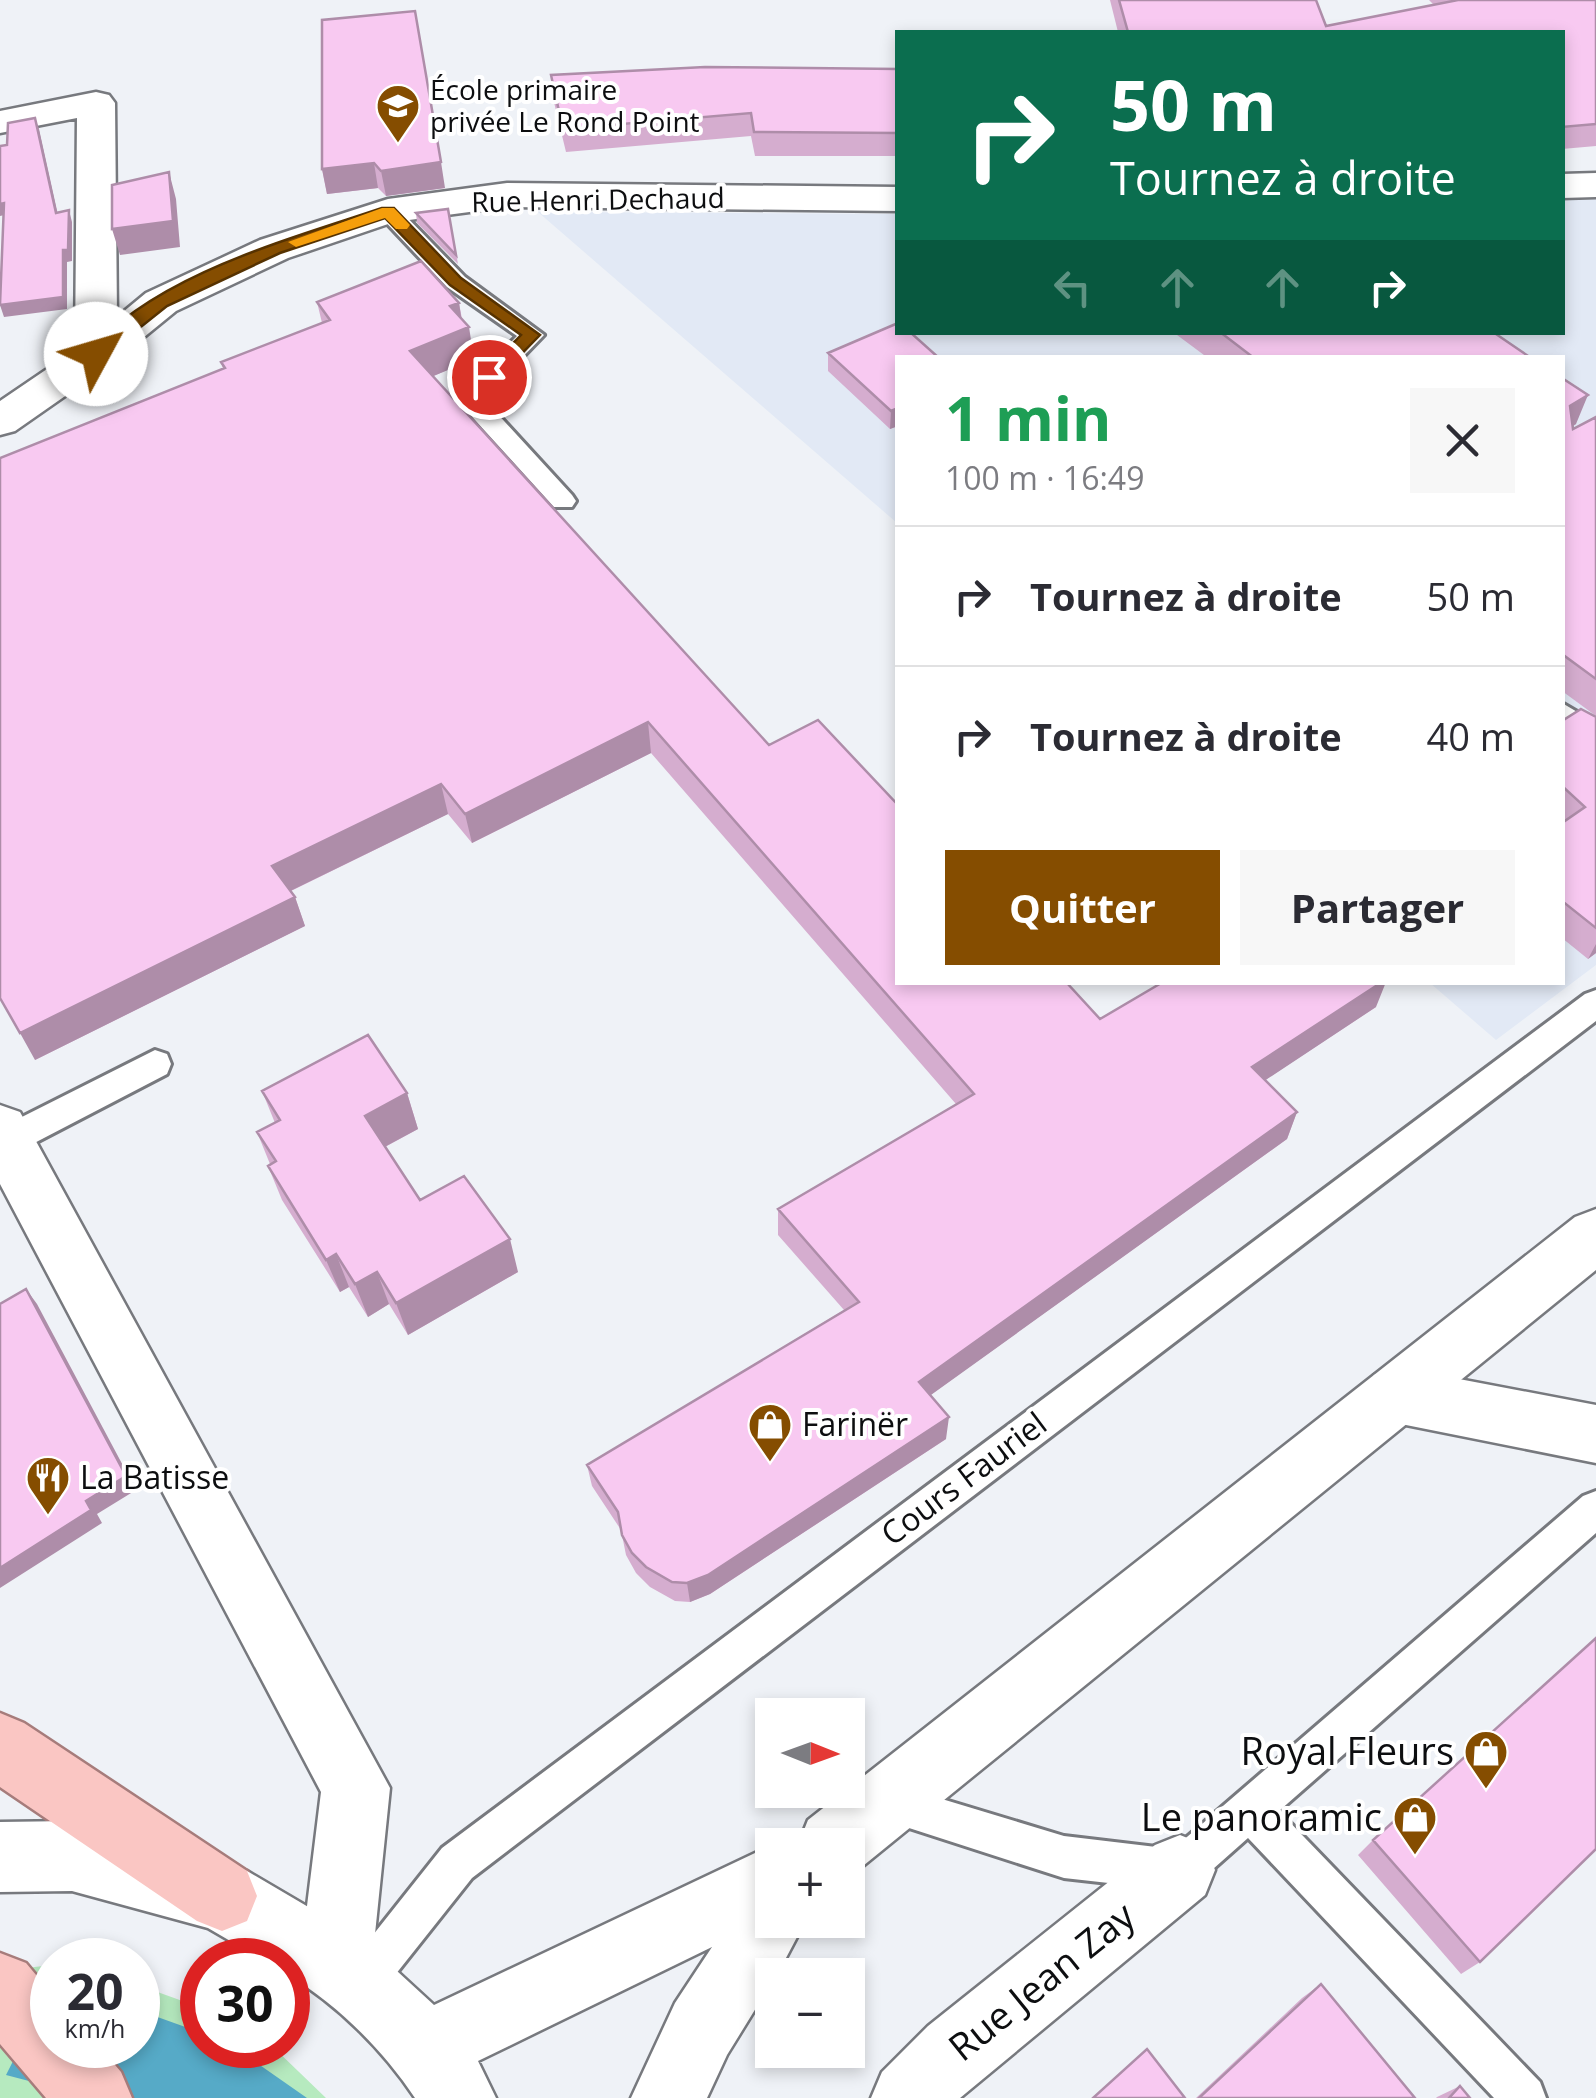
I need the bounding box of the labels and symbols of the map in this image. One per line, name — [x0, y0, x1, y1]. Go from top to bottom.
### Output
place label: École primaire privée Le Rond Point — [430, 70, 700, 140]
school or university icon: École primaire privée Le Rond Point — [375, 83, 421, 144]
street label: Rue Henri Dechaud — [471, 178, 725, 220]
position arrow — [44, 302, 148, 406]
pin — [447, 335, 532, 420]
street label: Cours Fauriel — [872, 1401, 1055, 1554]
shop icon: Farinër — [747, 1402, 793, 1463]
place label: Farinër — [802, 1402, 908, 1445]
restaurant icon: La Batisse — [25, 1455, 71, 1516]
place label: La Batisse — [80, 1455, 229, 1498]
north arrow — [755, 1698, 865, 1808]
place label: Royal Fleurs — [1241, 1724, 1454, 1776]
shop icon: Royal Fleurs — [1463, 1729, 1509, 1790]
place label: Le panoramic — [1141, 1790, 1382, 1842]
shop icon: Le panoramic — [1392, 1795, 1438, 1856]
street label: Rue Jean Zay — [937, 1889, 1146, 2072]
speed limit sign: 30 — [180, 1938, 310, 2068]

